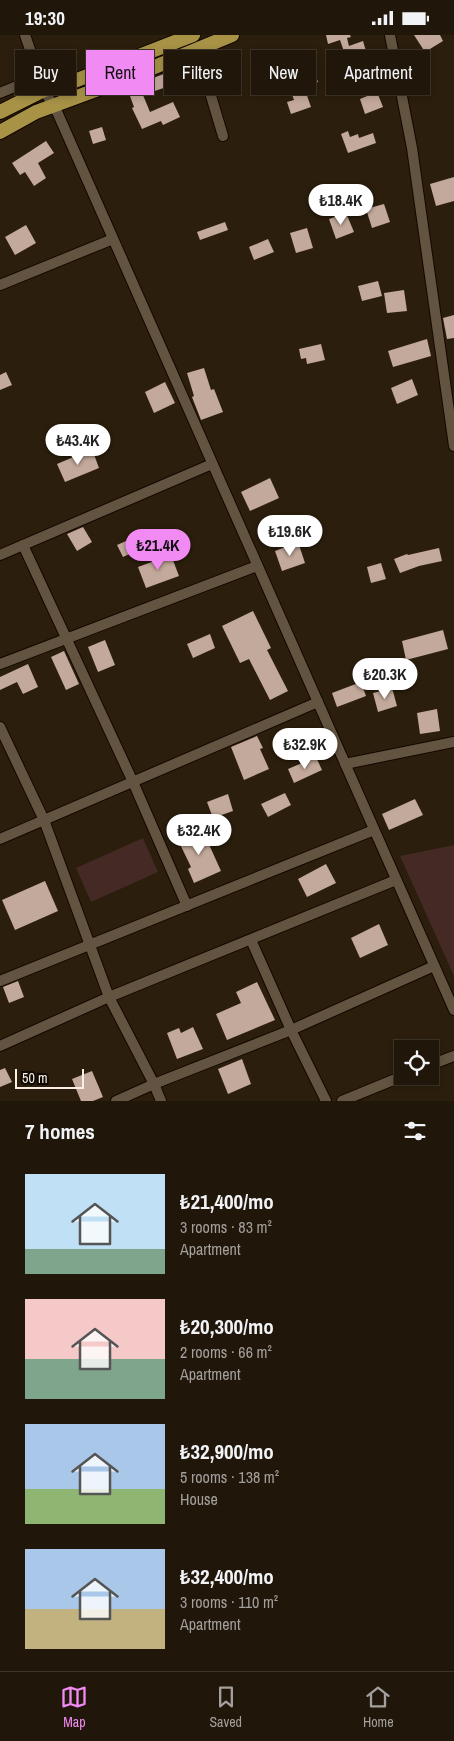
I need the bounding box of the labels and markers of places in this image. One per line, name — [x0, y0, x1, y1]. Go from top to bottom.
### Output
pin: ₺18.4K — [300, 183, 382, 226]
pin: ₺43.4K — [37, 423, 119, 466]
pin: ₺19.6K — [249, 515, 331, 557]
pin: ₺21.4K — [117, 529, 199, 571]
pin: ₺20.3K — [344, 657, 426, 700]
pin: ₺32.9K — [264, 727, 346, 770]
pin: ₺32.4K — [158, 813, 240, 856]

